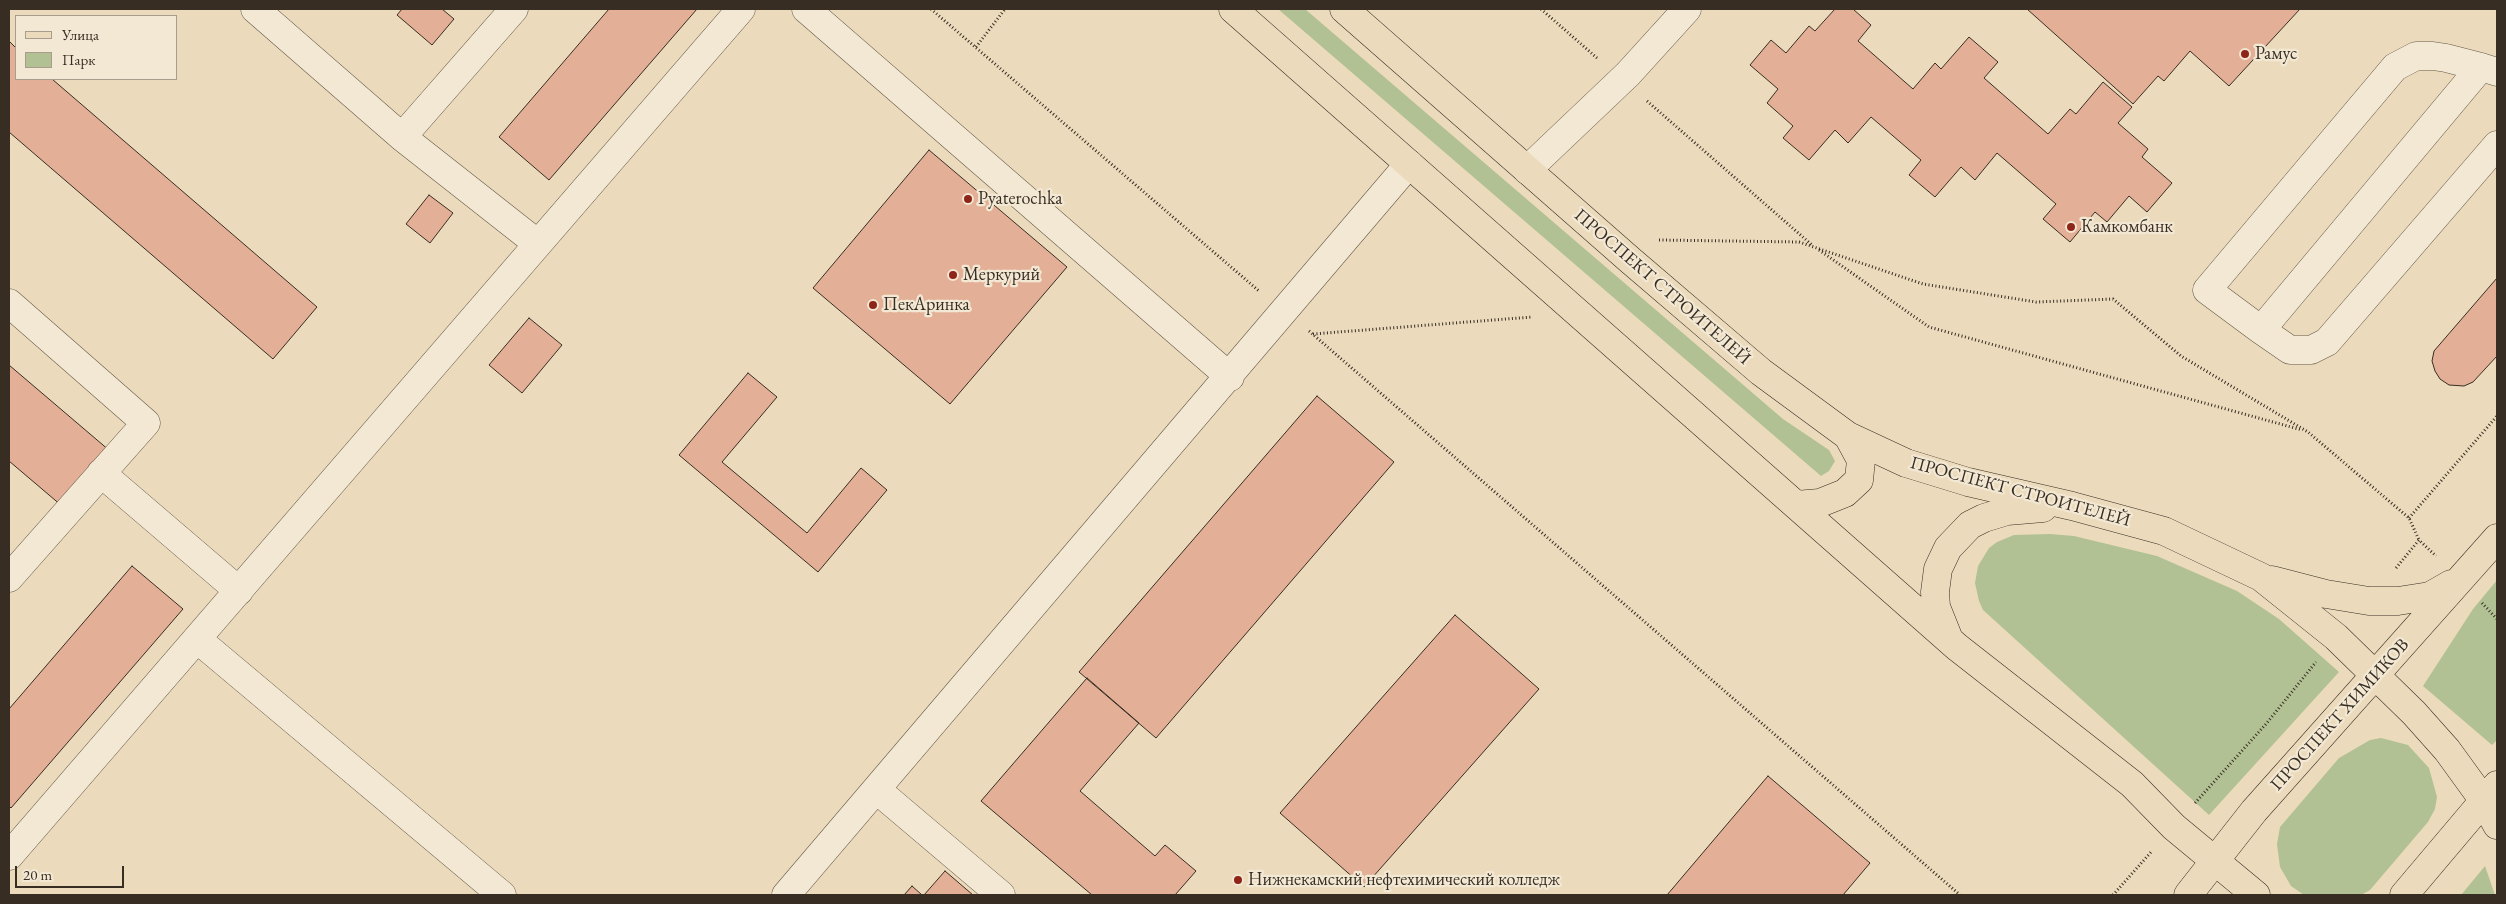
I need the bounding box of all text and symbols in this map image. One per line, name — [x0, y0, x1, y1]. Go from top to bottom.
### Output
legend — [15, 15, 178, 80]
text: Улица — [62, 25, 99, 44]
place label: Рамус — [2255, 43, 2297, 65]
marker: Рамус — [2239, 48, 2251, 60]
text: Парк — [62, 50, 95, 69]
place label: Pyaterochka — [978, 188, 1063, 210]
marker: Pyaterochka — [962, 193, 974, 205]
street label: ПРОСПЕКТ СТРОИТЕЛЕЙ — [1569, 205, 1755, 369]
place label: Камкомбанк — [2081, 216, 2173, 238]
marker: Камкомбанк — [2065, 221, 2077, 233]
place label: Меркурий — [963, 264, 1040, 286]
marker: Меркурий — [947, 269, 959, 281]
place label: ПекАринка — [883, 294, 970, 316]
marker: ПекАринка — [867, 299, 879, 311]
street label: ПРОСПЕКТ СТРОИТЕЛЕЙ — [1908, 452, 2132, 532]
street label: ПРОСПЕКТ ХИМИКОВ — [2266, 634, 2414, 796]
scale bar — [18, 856, 126, 888]
text: 20 m — [23, 865, 52, 884]
place label: Нижнекамский нефтехимический колледж — [1248, 869, 1560, 891]
marker: Нижнекамский нефтехимический колледж — [1232, 874, 1244, 886]

